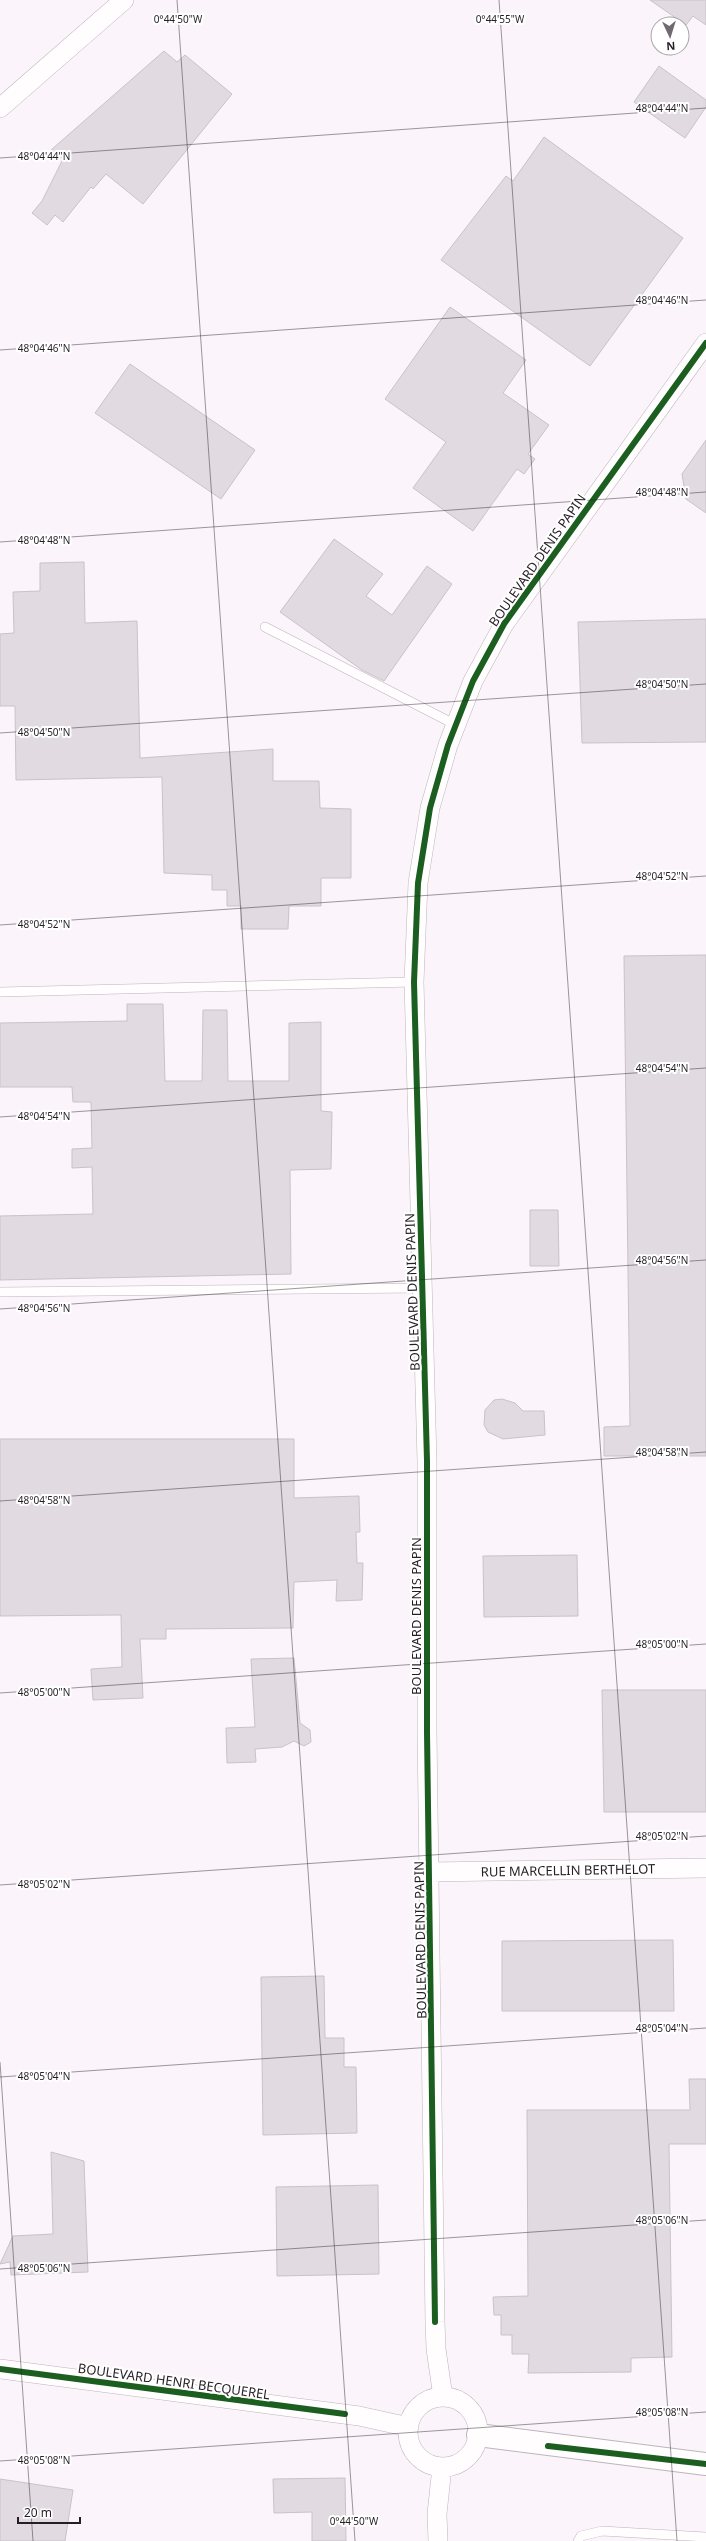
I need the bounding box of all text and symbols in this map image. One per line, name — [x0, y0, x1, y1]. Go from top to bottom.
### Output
text: 0°44'50"W — [154, 12, 203, 26]
text: 0°44'55"W — [476, 12, 525, 26]
north arrow — [650, 16, 690, 56]
text: N — [666, 39, 676, 54]
text: 48°04'44"N — [636, 101, 688, 115]
text: 48°04'44"N — [18, 149, 70, 163]
text: 48°04'46"N — [636, 293, 688, 307]
text: 48°04'46"N — [18, 341, 70, 355]
text: 48°04'48"N — [636, 485, 688, 499]
street label: BOULEVARD DENIS PAPIN — [484, 490, 590, 630]
text: 48°04'48"N — [18, 533, 70, 547]
text: 48°04'50"N — [636, 677, 688, 691]
text: 48°04'50"N — [18, 725, 70, 739]
text: 48°04'52"N — [636, 869, 688, 883]
text: 48°04'52"N — [18, 917, 70, 931]
text: 48°04'54"N — [636, 1061, 688, 1075]
text: 48°04'54"N — [18, 1109, 70, 1123]
street label: BOULEVARD DENIS PAPIN — [400, 1213, 424, 1371]
text: 48°04'56"N — [636, 1253, 688, 1267]
text: 48°04'56"N — [18, 1301, 70, 1315]
text: 48°04'58"N — [636, 1445, 688, 1459]
text: 48°04'58"N — [18, 1493, 70, 1507]
street label: BOULEVARD DENIS PAPIN — [407, 1537, 425, 1695]
text: 48°05'00"N — [636, 1637, 688, 1651]
text: 48°05'00"N — [18, 1685, 70, 1699]
text: 48°05'02"N — [636, 1829, 688, 1843]
street label: RUE MARCELLIN BERTHELOT — [481, 1859, 656, 1881]
street label: BOULEVARD DENIS PAPIN — [410, 1861, 430, 2019]
text: 48°05'02"N — [18, 1877, 70, 1891]
text: 48°05'04"N — [636, 2021, 688, 2035]
text: 48°05'04"N — [18, 2069, 70, 2083]
text: 48°05'06"N — [636, 2213, 688, 2227]
text: 48°05'06"N — [18, 2261, 70, 2275]
street label: BOULEVARD HENRI BECQUEREL — [77, 2359, 271, 2403]
text: 48°05'08"N — [636, 2405, 688, 2419]
text: 48°05'08"N — [18, 2453, 70, 2467]
scale bar — [18, 2499, 80, 2525]
text: 20 m — [24, 2504, 52, 2521]
text: 0°44'50"W — [330, 2514, 379, 2528]

